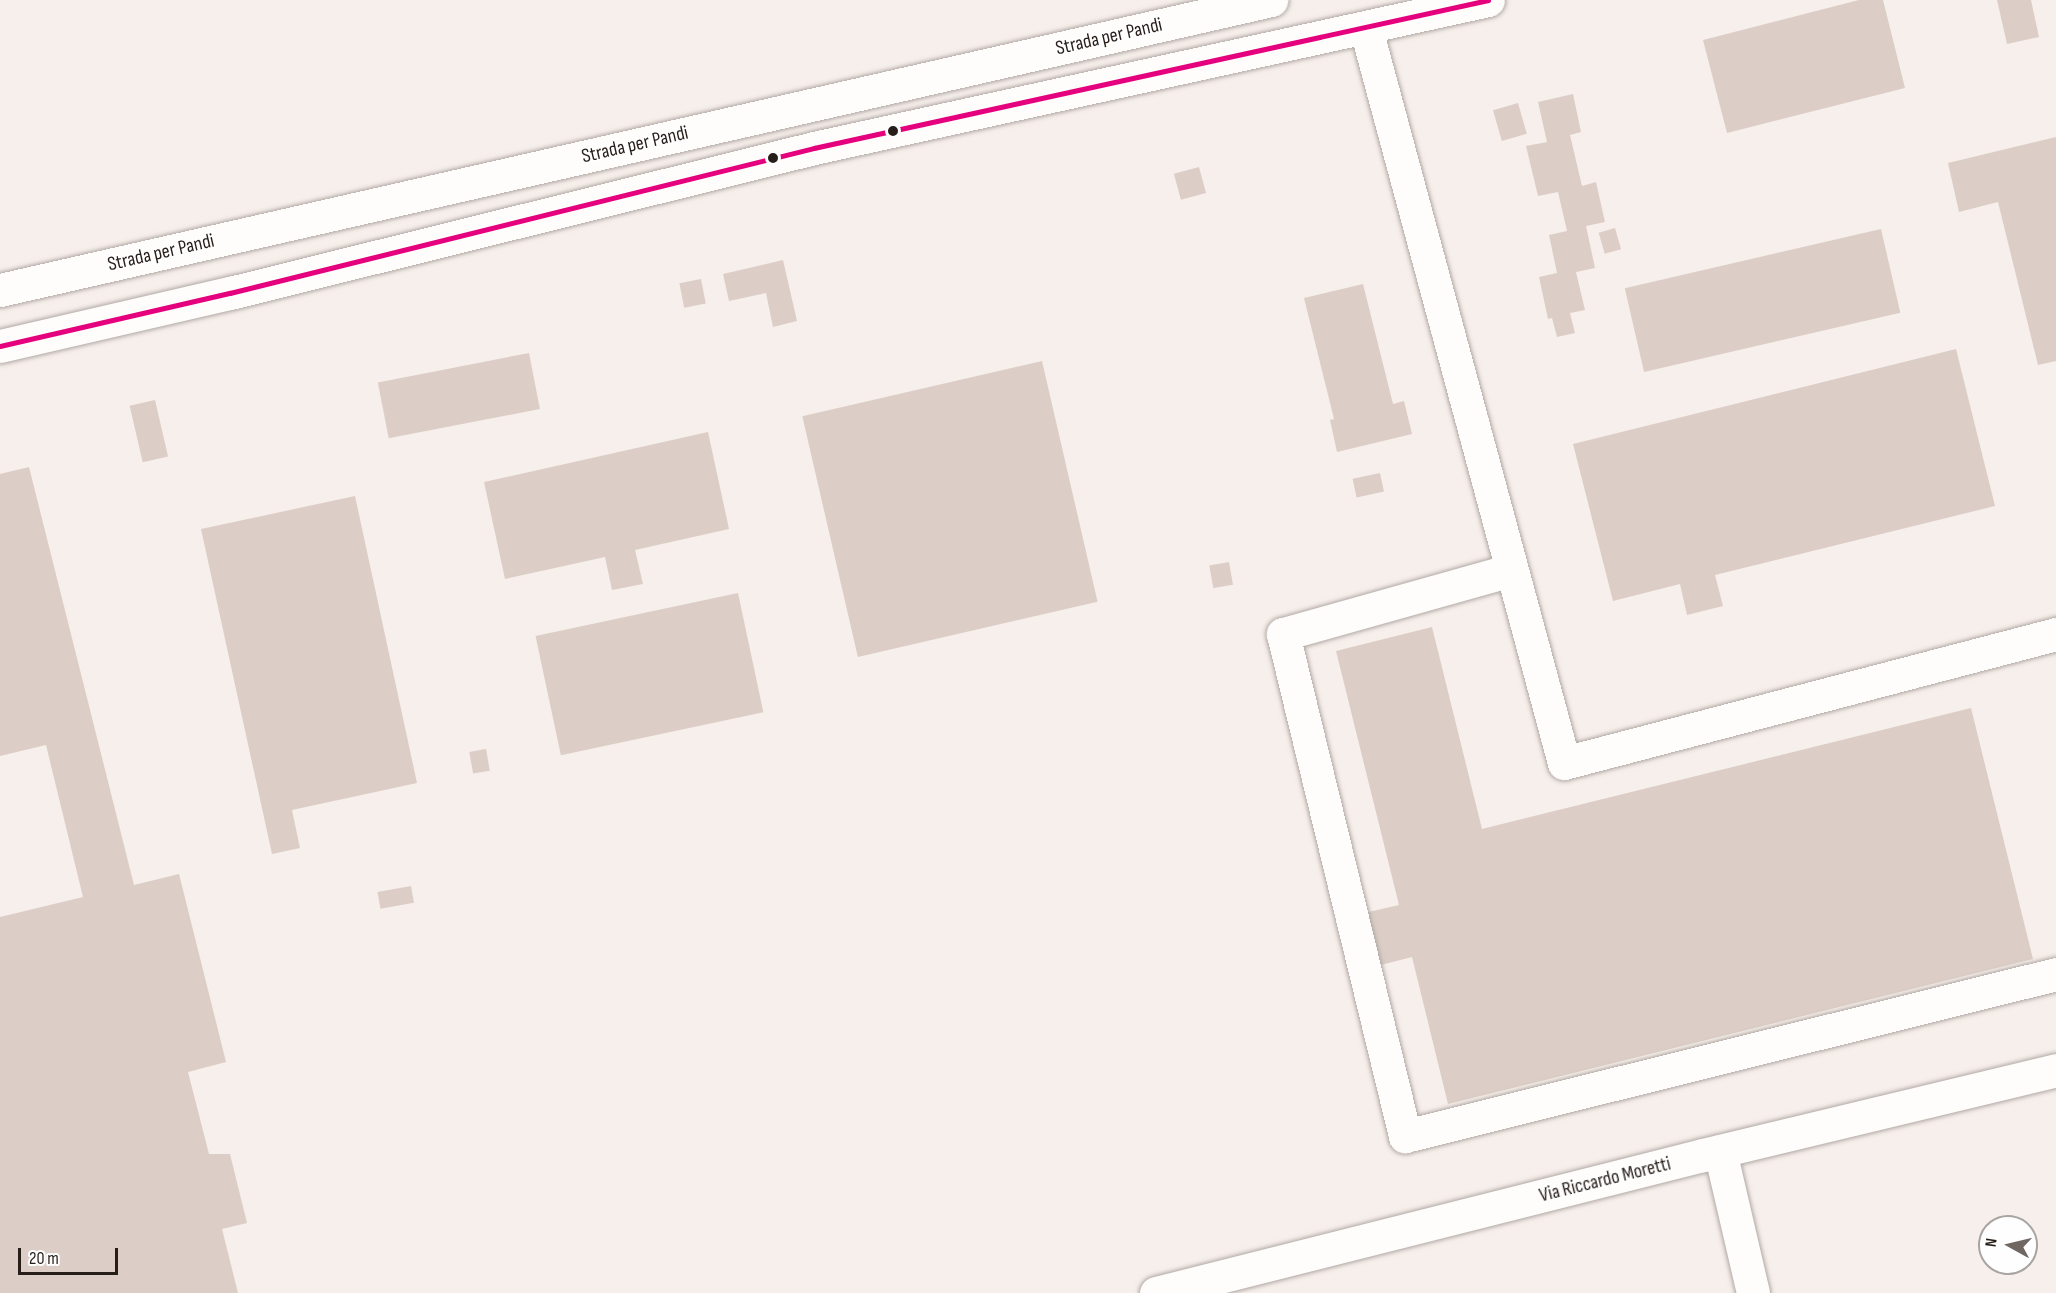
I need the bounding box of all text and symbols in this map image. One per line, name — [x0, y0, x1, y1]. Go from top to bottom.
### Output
street label: Strada per Pandi — [1053, 13, 1165, 61]
street label: Strada per Pandi — [579, 121, 691, 169]
unlabelled marker — [887, 125, 899, 137]
unlabelled marker — [767, 152, 779, 164]
street label: Strada per Pandi — [105, 229, 217, 277]
street label: Via Riccardo Moretti — [1537, 1152, 1673, 1208]
north arrow — [1978, 1215, 2038, 1275]
scale bar — [21, 1236, 122, 1274]
text: N — [1982, 1237, 2002, 1248]
text: 20 m — [29, 1248, 59, 1269]

